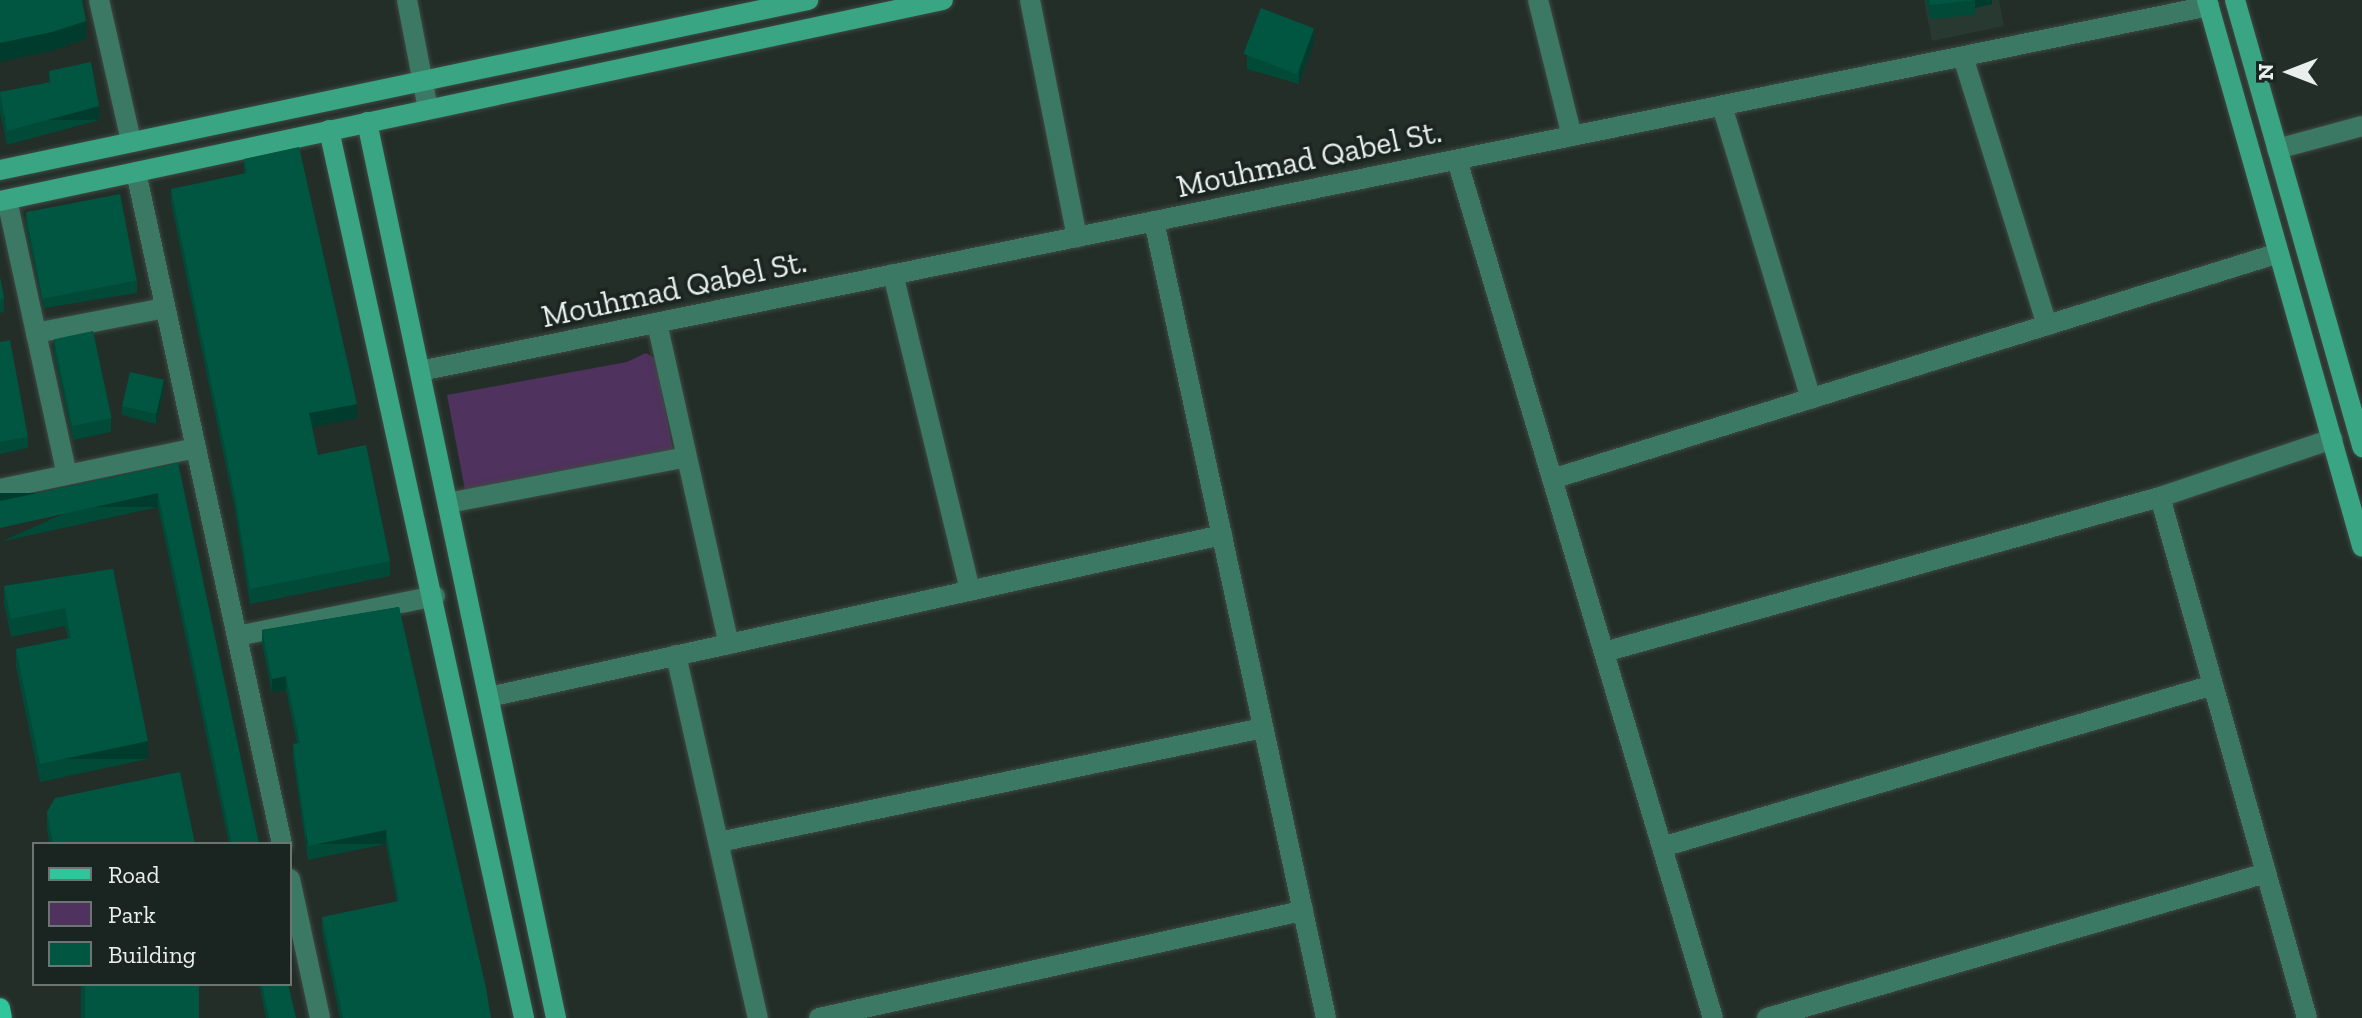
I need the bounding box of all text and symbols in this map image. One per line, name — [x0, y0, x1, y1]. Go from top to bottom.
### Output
north arrow — [2250, 32, 2330, 112]
text: N — [2252, 64, 2279, 80]
street label: Mouhmad Qabel St. — [1173, 112, 1445, 206]
street label: Mouhmad Qabel St. — [538, 242, 810, 336]
legend — [32, 842, 292, 986]
text: Road — [108, 860, 160, 889]
text: Park — [108, 900, 156, 929]
text: Building — [108, 940, 196, 969]

